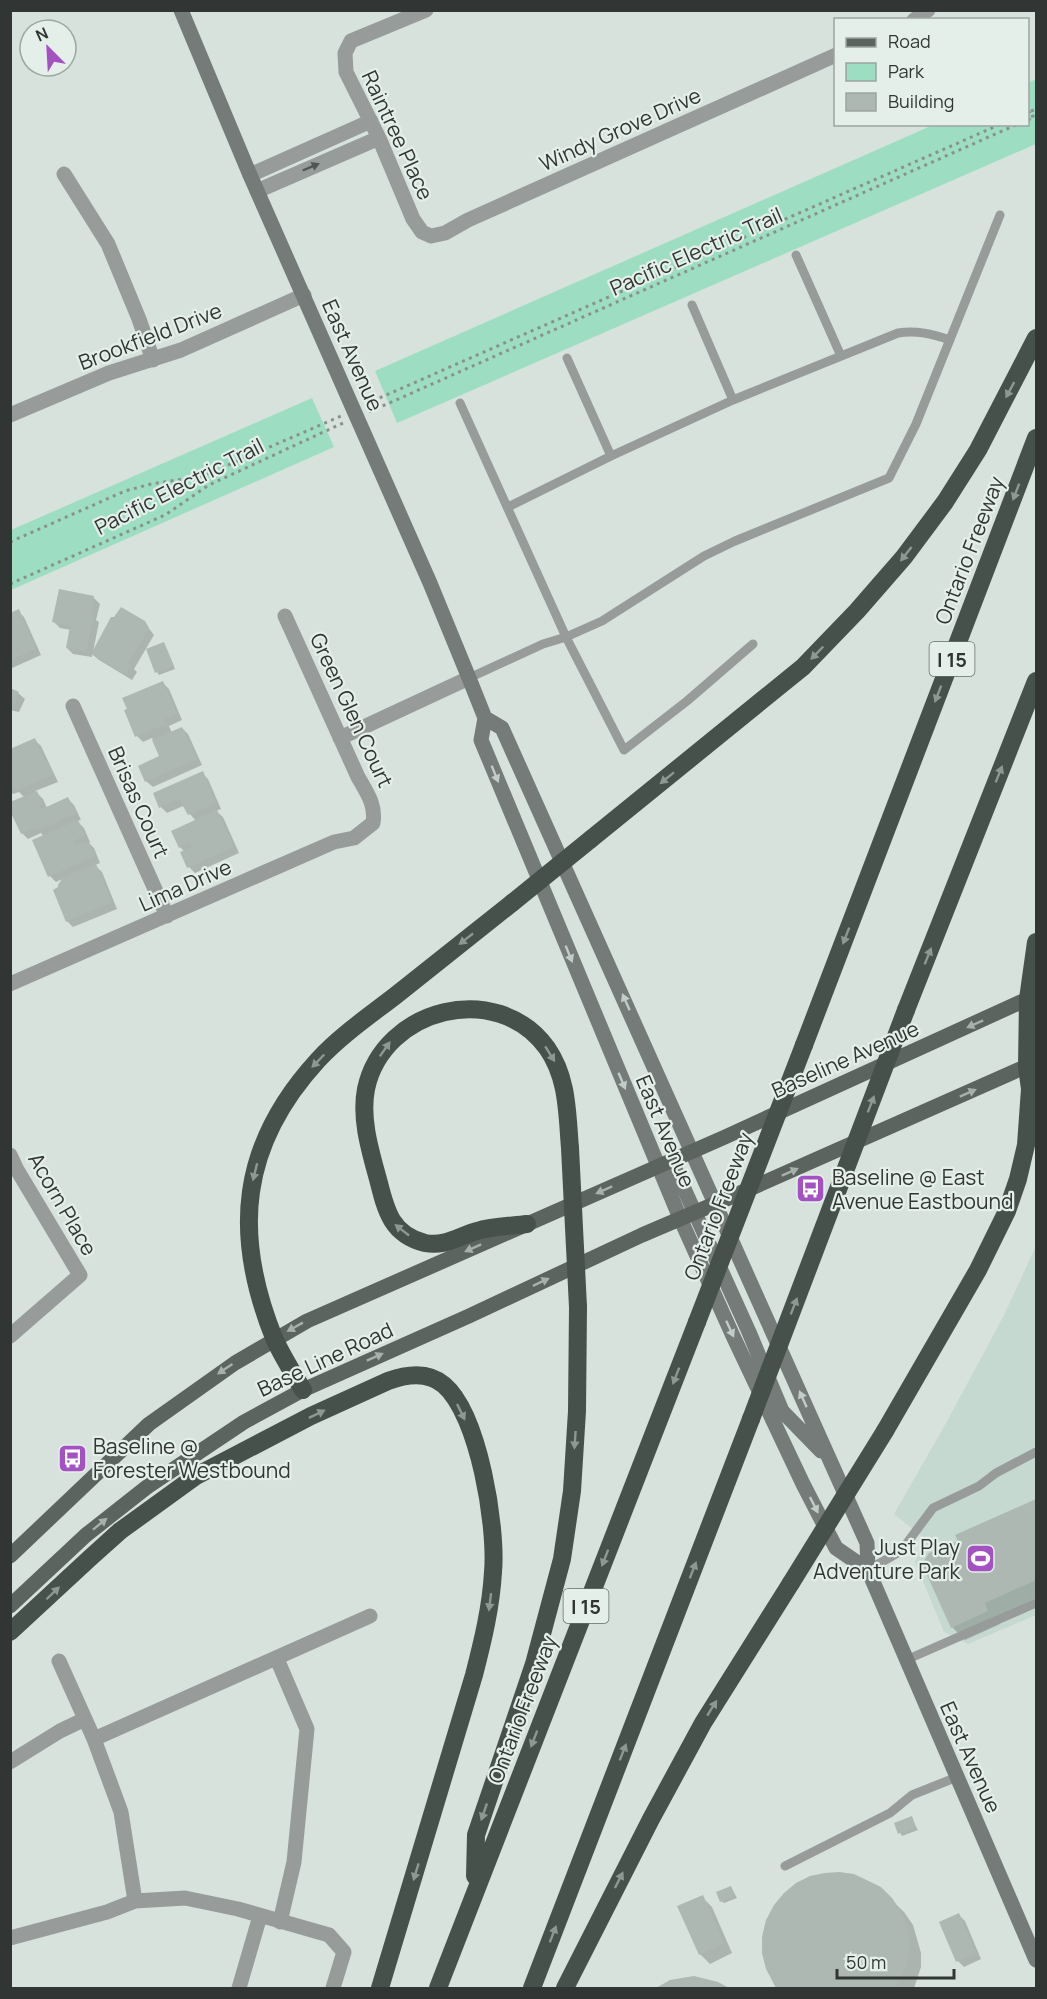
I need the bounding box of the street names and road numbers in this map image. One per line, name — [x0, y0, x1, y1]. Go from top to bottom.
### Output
street label: Raintree Place — [356, 66, 440, 204]
street label: Windy Grove Drive — [535, 81, 705, 177]
street label: Pacific Electric Trail — [605, 200, 787, 302]
street label: East Avenue — [316, 295, 390, 415]
street label: Brookfield Drive — [74, 296, 226, 376]
street label: Pacific Electric Trail — [90, 431, 268, 541]
street label: Ontario Freeway — [928, 472, 1010, 628]
street label: Green Glen Court — [304, 628, 400, 792]
road number: I 15 — [930, 642, 974, 676]
street label: Brisas Court — [102, 742, 176, 862]
street label: Lima Drive — [134, 852, 236, 918]
street label: Baseline Avenue — [767, 1014, 923, 1104]
street label: East Avenue — [630, 1071, 702, 1191]
street label: Ontario Freeway — [677, 1128, 759, 1284]
street label: Acorn Place — [22, 1148, 104, 1260]
street label: Base Line Road — [253, 1315, 397, 1403]
road number: I 15 — [564, 1589, 608, 1623]
street label: Ontario Freeway — [481, 1631, 563, 1787]
street label: East Avenue — [934, 1697, 1008, 1817]

